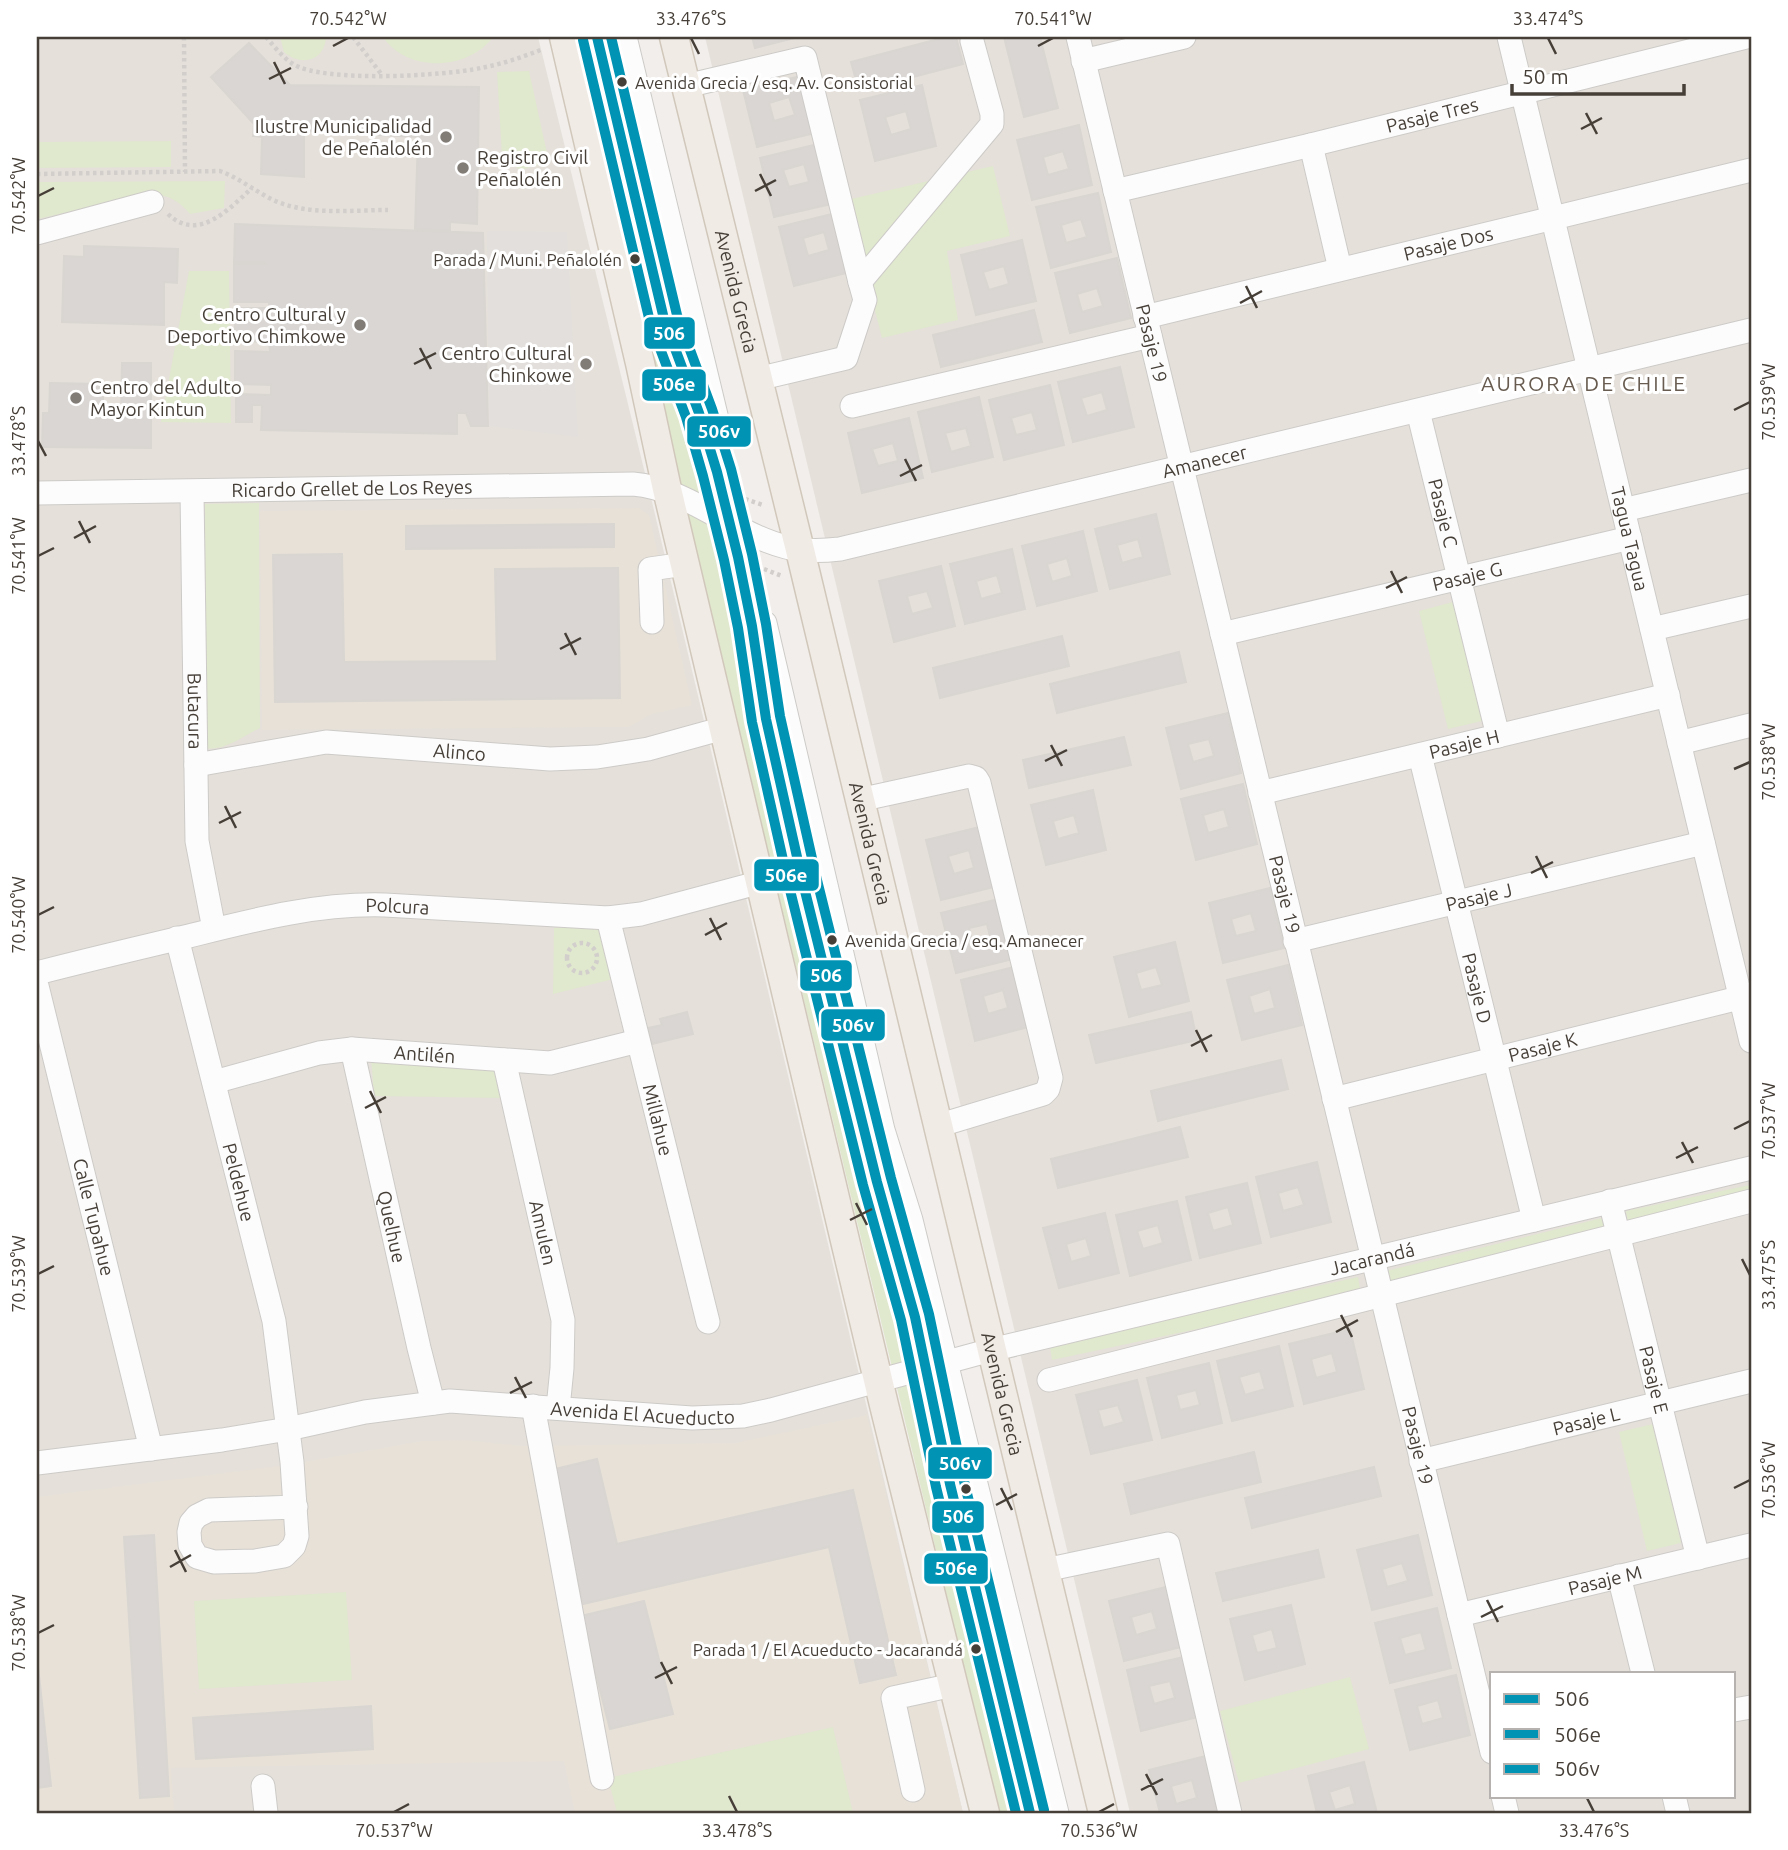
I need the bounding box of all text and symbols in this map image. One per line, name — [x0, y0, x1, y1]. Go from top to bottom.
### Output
text: 70.542°W — [309, 8, 387, 28]
text: 33.476°S — [656, 8, 726, 28]
text: 70.541°W — [1014, 8, 1092, 28]
text: 33.474°S — [1513, 8, 1583, 28]
scale bar — [1512, 52, 1683, 96]
text: 50 m — [1522, 64, 1569, 88]
place label: Avenida Grecia / esq. Av. Consistorial — [635, 73, 913, 92]
marker: Avenida Grecia / esq. Av. Consistorial — [615, 75, 629, 89]
street label: Pasaje Tres — [1384, 93, 1480, 137]
place label: Ilustre Municipalidad de Peñalolén — [255, 115, 432, 159]
marker: Ilustre Municipalidad de Peñalolén — [438, 129, 454, 145]
place label: Registro Civil Peñalolén — [477, 146, 588, 190]
text: 70.542°W — [8, 157, 28, 235]
marker: Registro Civil Peñalolén — [455, 160, 471, 176]
street label: Pasaje Dos — [1401, 222, 1495, 265]
street label: Avenida Grecia — [711, 228, 762, 355]
place label: Parada / Muni. Peñalolén — [433, 250, 622, 269]
marker: Parada / Muni. Peñalolén — [628, 252, 642, 266]
street label: Pasaje 19 — [1132, 302, 1172, 385]
place label: Centro Cultural y Deportivo Chimkowe — [167, 303, 346, 347]
line badge: 506 — [643, 316, 696, 350]
marker: Centro Cultural y Deportivo Chimkowe — [352, 317, 368, 333]
text: 506 — [653, 322, 685, 344]
place label: Centro Cultural Chinkowe — [441, 342, 572, 386]
marker: Centro Cultural Chinkowe — [578, 356, 594, 372]
text: 70.539°W — [1758, 363, 1778, 441]
line badge: 506e — [641, 368, 707, 402]
district label: AURORA DE CHILE — [1481, 371, 1687, 395]
text: 506e — [652, 373, 696, 395]
place label: Centro del Adulto Mayor Kintun — [90, 376, 242, 420]
marker: Centro del Adulto Mayor Kintun — [68, 390, 84, 406]
text: 33.478°S — [8, 406, 28, 476]
line badge: 506v — [686, 415, 752, 448]
text: 506v — [698, 420, 740, 442]
street label: Amanecer — [1160, 441, 1249, 482]
street label: Ricardo Grellet de Los Reyes — [231, 475, 473, 501]
street label: Pasaje C — [1424, 476, 1462, 550]
street label: Tagua Tagua — [1607, 484, 1653, 593]
text: 70.541°W — [8, 517, 28, 595]
street label: Pasaje G — [1430, 557, 1504, 595]
street label: Butacura — [184, 672, 207, 750]
text: 70.538°W — [1758, 723, 1778, 801]
street label: Pasaje H — [1427, 725, 1502, 763]
street label: Alinco — [432, 739, 487, 765]
street label: Avenida Grecia — [845, 780, 896, 907]
street label: Pasaje 19 — [1265, 853, 1305, 936]
line badge: 506e — [753, 858, 820, 892]
text: 506e — [764, 864, 808, 886]
text: 70.540°W — [8, 876, 28, 954]
street label: Pasaje J — [1443, 878, 1514, 915]
street label: Polcura — [365, 894, 430, 919]
place label: Avenida Grecia / esq. Amanecer — [845, 931, 1084, 950]
marker: Avenida Grecia / esq. Amanecer — [825, 933, 839, 947]
street label: Pasaje D — [1458, 951, 1496, 1026]
line badge: 506 — [799, 959, 853, 992]
text: 506 — [810, 964, 842, 986]
line badge: 506v — [820, 1008, 886, 1042]
text: 506v — [832, 1014, 874, 1036]
street label: Pasaje K — [1506, 1028, 1580, 1066]
street label: Antilén — [393, 1041, 456, 1067]
street label: Millahue — [639, 1082, 677, 1158]
text: 70.537°W — [1758, 1082, 1778, 1160]
street label: Peldehue — [218, 1141, 259, 1224]
street label: Calle Tupahue — [69, 1156, 119, 1278]
street label: Quelhue — [373, 1188, 411, 1265]
street label: Amulen — [525, 1198, 561, 1267]
text: 70.539°W — [8, 1235, 28, 1313]
street label: Jacarandá — [1327, 1238, 1417, 1280]
text: 33.475°S — [1758, 1240, 1778, 1310]
street label: Avenida Grecia — [977, 1330, 1028, 1458]
street label: Pasaje E — [1635, 1343, 1673, 1416]
street label: Avenida El Acueducto — [550, 1397, 735, 1429]
street label: Pasaje L — [1550, 1402, 1622, 1440]
street label: Pasaje 19 — [1398, 1404, 1438, 1487]
text: 70.536°W — [1758, 1441, 1778, 1519]
line badge: 506v — [927, 1446, 993, 1480]
text: 506v — [939, 1452, 981, 1474]
unlabelled marker — [959, 1482, 973, 1496]
line badge: 506 — [931, 1500, 985, 1534]
text: 506 — [942, 1505, 974, 1527]
line badge: 506e — [923, 1552, 989, 1585]
text: 506e — [934, 1557, 978, 1579]
street label: Pasaje M — [1566, 1561, 1644, 1599]
text: 70.538°W — [8, 1594, 28, 1672]
place label: Parada 1 / El Acueducto - Jacarandá — [693, 1640, 963, 1659]
marker: Parada 1 / El Acueducto - Jacarandá — [969, 1642, 983, 1656]
legend — [1490, 1672, 1736, 1798]
text: 506 — [1554, 1686, 1590, 1710]
text: 506e — [1554, 1722, 1601, 1746]
text: 506v — [1554, 1756, 1600, 1780]
text: 70.537°W — [355, 1820, 433, 1840]
text: 33.478°S — [702, 1820, 772, 1840]
text: 70.536°W — [1060, 1820, 1138, 1840]
text: 33.476°S — [1559, 1820, 1629, 1840]

